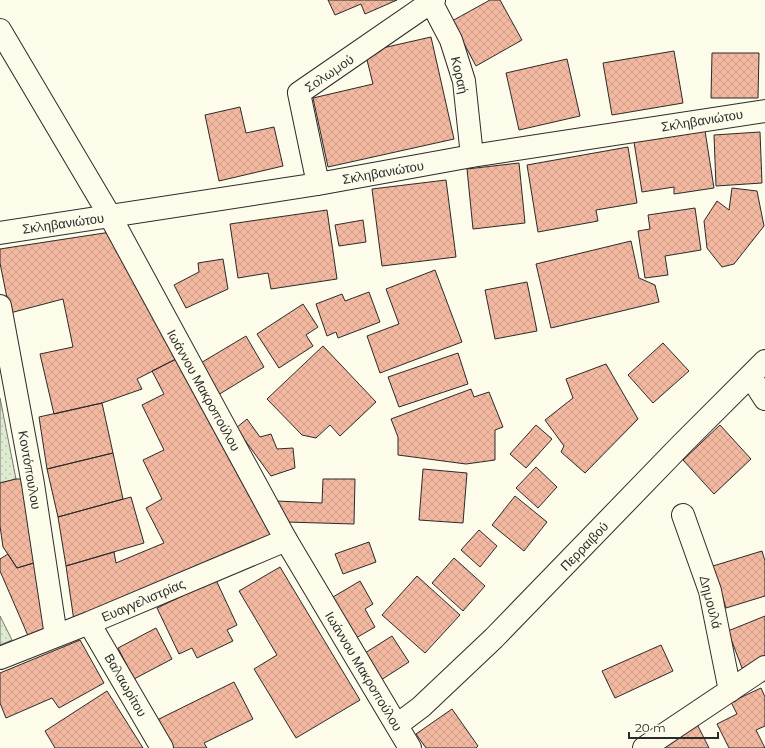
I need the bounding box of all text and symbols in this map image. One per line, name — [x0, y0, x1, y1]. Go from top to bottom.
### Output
street label: Σολωμού — [301, 51, 357, 95]
street label: Κοραή — [448, 55, 472, 95]
street label: Σκληβανιώτου — [660, 106, 744, 134]
street label: Σκληβανιώτου — [341, 157, 425, 187]
street label: Σκληβανιώτου — [21, 209, 105, 237]
street label: Ιωάννου Μακροπούλου — [164, 326, 244, 454]
street label: Κοντόπουλου — [15, 429, 45, 511]
street label: Περραιβού — [557, 518, 611, 574]
street label: Δημουλά — [697, 574, 725, 631]
street label: Ευαγγελιστρίας — [99, 575, 187, 625]
street label: Ιωάννου Μακροπούλου — [322, 608, 406, 734]
street label: Βαλαωρίτου — [101, 650, 151, 720]
scale bar — [629, 714, 718, 740]
text: 20 m — [635, 720, 666, 735]

